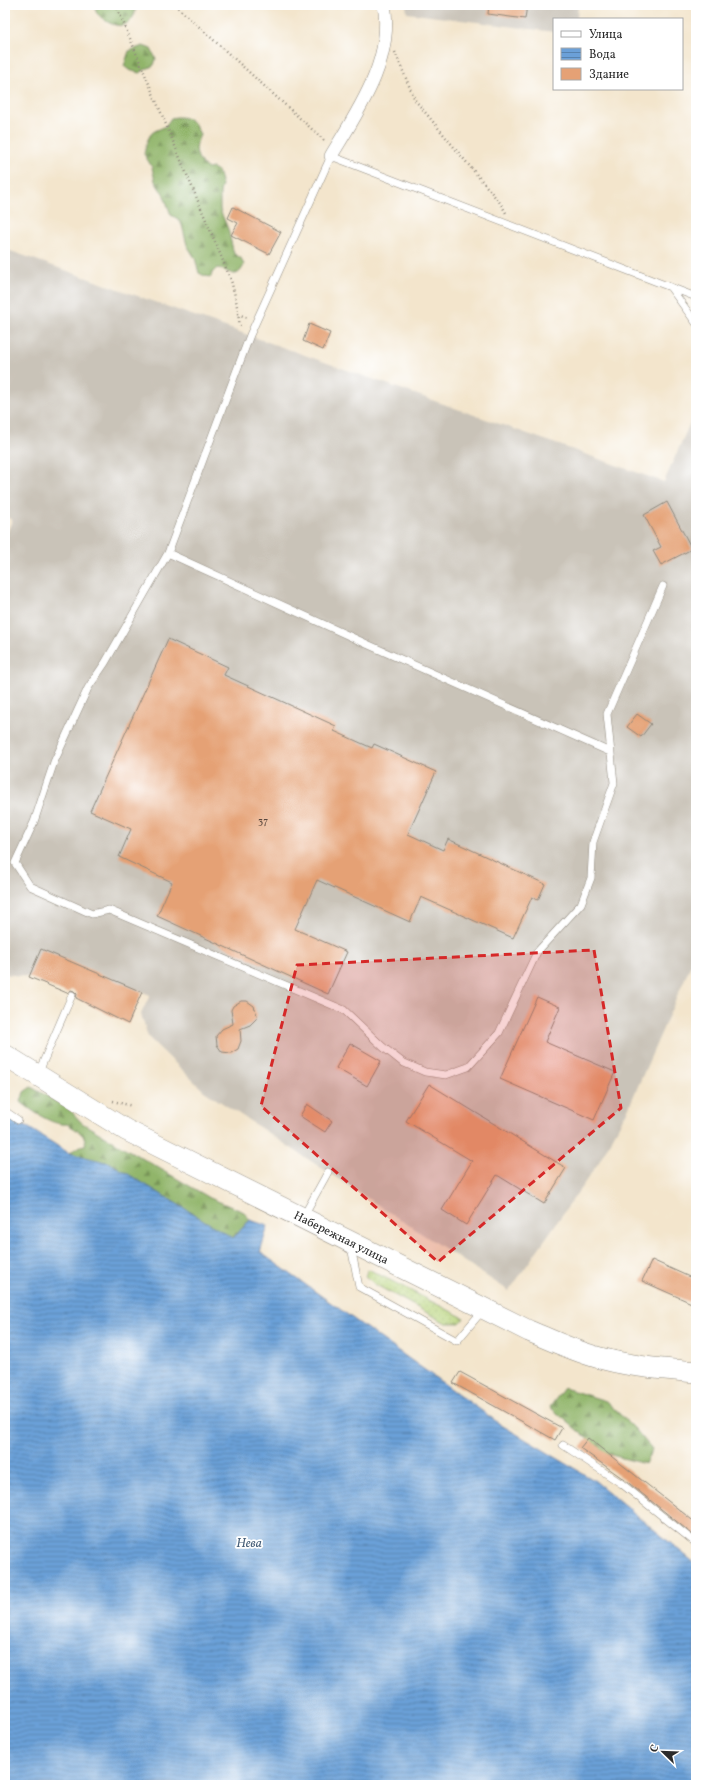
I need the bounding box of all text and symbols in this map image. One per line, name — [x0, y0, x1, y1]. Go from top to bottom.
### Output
legend — [553, 18, 683, 90]
text: Улица — [589, 27, 622, 43]
text: Вода — [589, 47, 616, 63]
text: Здание — [589, 67, 629, 83]
house number: 37 — [258, 814, 268, 828]
street label: Набережная улица — [291, 1208, 391, 1269]
water label: Нева — [236, 1535, 262, 1553]
north arrow — [643, 1732, 683, 1772]
text: С — [647, 1742, 663, 1755]

